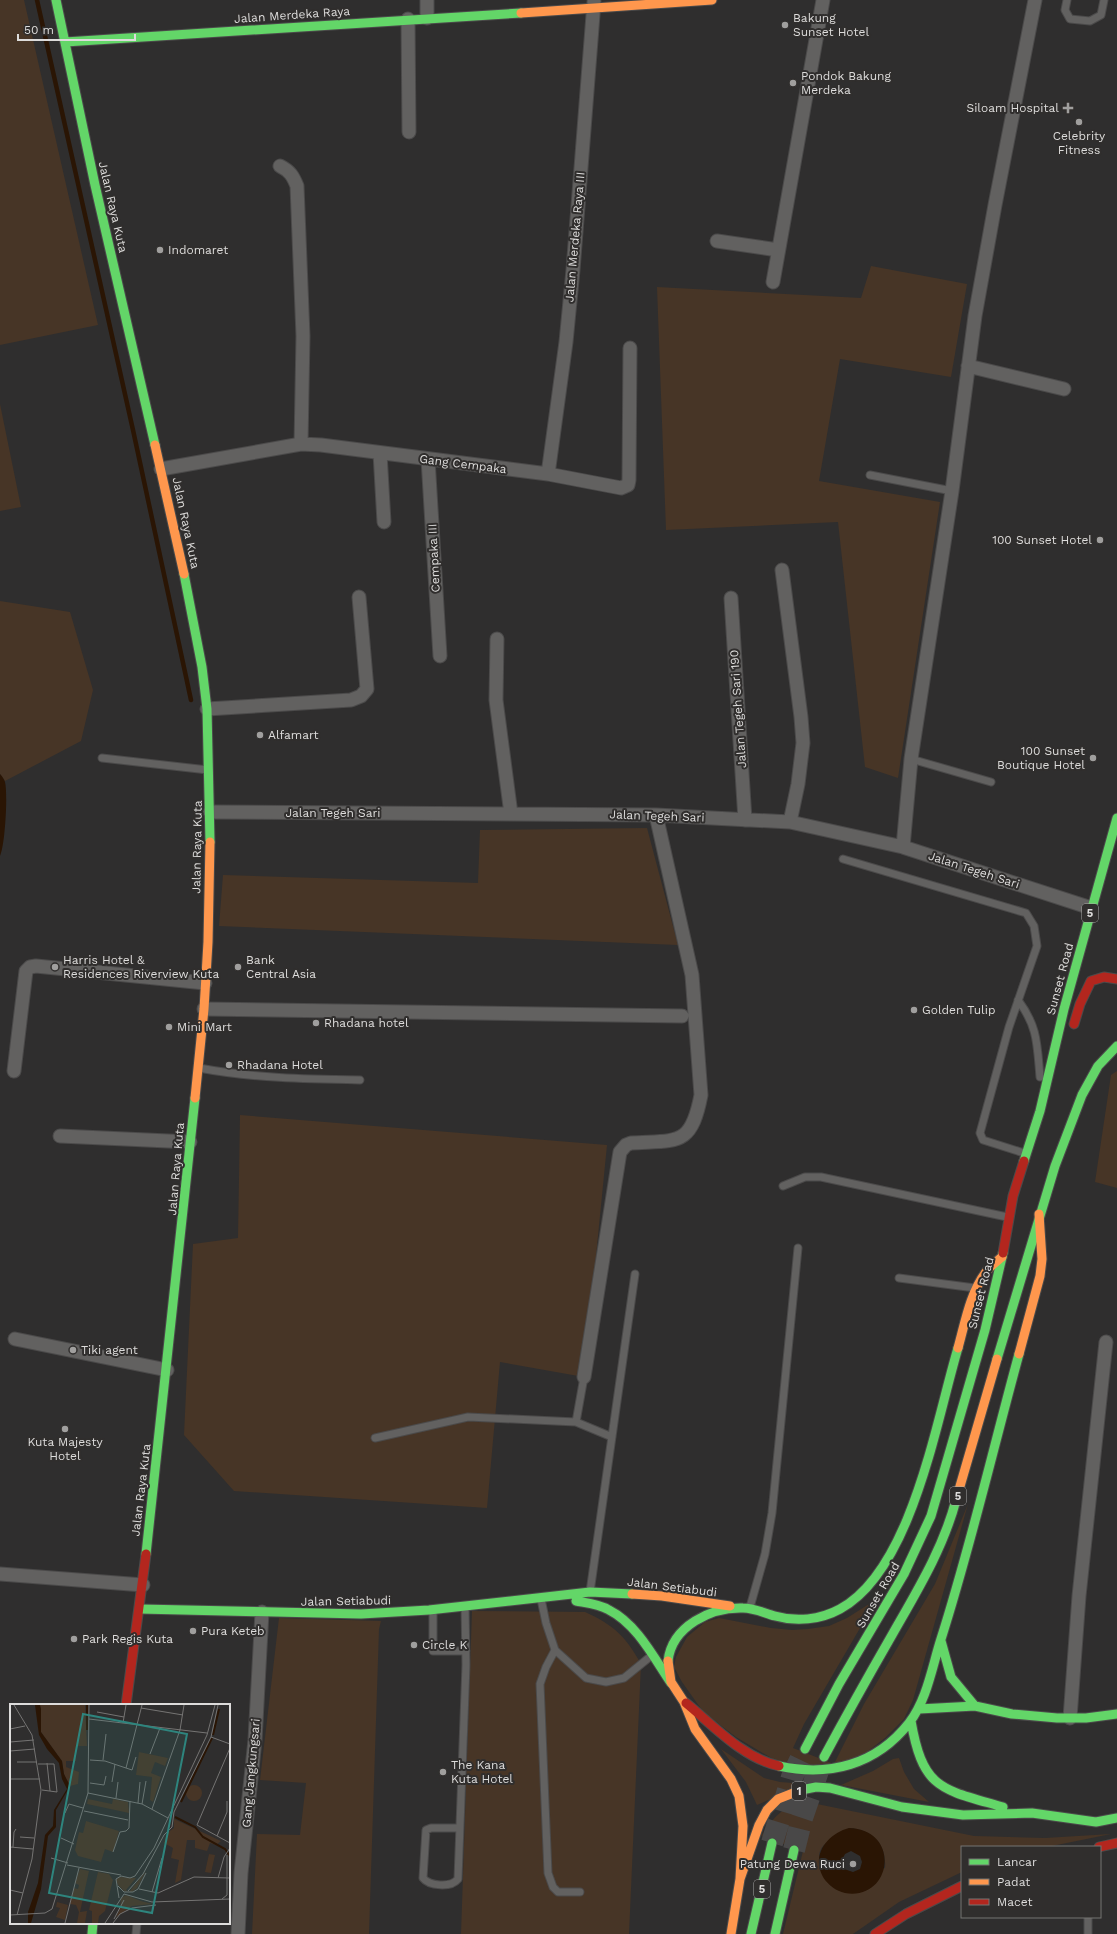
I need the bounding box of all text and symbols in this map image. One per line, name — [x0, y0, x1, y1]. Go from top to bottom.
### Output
street label: Jalan Merdeka Raya — [234, 4, 351, 26]
place label: Bakung Sunset Hotel — [793, 11, 869, 39]
scale bar — [18, 16, 135, 42]
marker: Bakung Sunset Hotel — [780, 20, 790, 30]
text: 50 m — [24, 23, 54, 37]
place label: Pondok Bakung Merdeka — [801, 69, 891, 97]
marker: Pondok Bakung Merdeka — [788, 78, 798, 88]
place label: Siloam Hospital — [967, 101, 1059, 115]
marker: Siloam Hospital — [1062, 102, 1074, 114]
marker: Celebrity Fitness — [1074, 117, 1084, 127]
place label: Celebrity Fitness — [1053, 129, 1106, 157]
street label: Jalan Raya Kuta — [96, 160, 130, 254]
street label: Jalan Merdeka Raya III — [562, 171, 588, 303]
place label: Indomaret — [168, 243, 228, 257]
marker: Indomaret — [155, 245, 165, 255]
street label: Gang Cempaka — [419, 452, 508, 476]
street label: Jalan Raya Kuta — [169, 476, 203, 570]
street label: Cempaka III — [425, 523, 443, 593]
place label: 100 Sunset Hotel — [992, 533, 1092, 547]
marker: 100 Sunset Hotel — [1095, 535, 1105, 545]
street label: Jalan Tegeh Sari 190 — [727, 649, 749, 769]
place label: Alfamart — [268, 728, 319, 742]
marker: Alfamart — [255, 730, 265, 740]
place label: 100 Sunset Boutique Hotel — [997, 744, 1085, 772]
marker: 100 Sunset Boutique Hotel — [1088, 753, 1098, 763]
street label: Jalan Raya Kuta — [189, 800, 205, 894]
street label: Jalan Tegeh Sari — [285, 806, 381, 820]
street label: Jalan Tegeh Sari — [609, 807, 705, 825]
street label: Jalan Tegeh Sari — [927, 849, 1021, 891]
road number: 5 — [1082, 904, 1098, 922]
street label: Sunset Road — [1044, 941, 1076, 1017]
place label: Harris Hotel & Residences Riverview Kuta — [63, 953, 219, 981]
place label: Bank Central Asia — [246, 953, 316, 981]
marker: Harris Hotel & Residences Riverview Kuta — [50, 962, 60, 972]
marker: Bank Central Asia — [233, 962, 243, 972]
place label: Golden Tulip — [922, 1003, 995, 1017]
marker: Golden Tulip — [909, 1005, 919, 1015]
place label: Rhadana hotel — [324, 1016, 409, 1030]
marker: Rhadana hotel — [311, 1018, 321, 1028]
place label: Mini Mart — [177, 1020, 232, 1034]
marker: Mini Mart — [164, 1022, 174, 1032]
place label: Rhadana Hotel — [237, 1058, 323, 1072]
marker: Rhadana Hotel — [224, 1060, 234, 1070]
street label: Jalan Raya Kuta — [165, 1122, 187, 1216]
street label: Sunset Road — [965, 1255, 997, 1331]
place label: Tiki agent — [81, 1343, 138, 1357]
marker: Tiki agent — [68, 1345, 78, 1355]
marker: Kuta Majesty Hotel — [60, 1424, 70, 1434]
place label: Kuta Majesty Hotel — [27, 1435, 103, 1463]
street label: Jalan Raya Kuta — [128, 1443, 154, 1537]
road number: 5 — [950, 1487, 966, 1505]
street label: Sunset Road — [853, 1559, 903, 1631]
street label: Jalan Setiabudi — [626, 1575, 718, 1599]
street label: Jalan Setiabudi — [301, 1593, 391, 1609]
place label: Pura Keteb — [201, 1624, 265, 1638]
marker: Pura Keteb — [188, 1626, 198, 1636]
place label: Park Regis Kuta — [82, 1632, 173, 1646]
marker: Park Regis Kuta — [69, 1634, 79, 1644]
place label: Circle K — [422, 1638, 468, 1652]
marker: Circle K — [409, 1640, 419, 1650]
inset map — [10, 1704, 230, 1924]
street label: Gang Jangkungsari — [239, 1718, 263, 1828]
place label: The Kana Kuta Hotel — [451, 1758, 513, 1786]
marker: The Kana Kuta Hotel — [438, 1767, 448, 1777]
road number: 1 — [792, 1782, 806, 1800]
legend — [961, 1846, 1101, 1918]
text: Lancar — [997, 1855, 1037, 1869]
place label: Patung Dewa Ruci — [740, 1857, 845, 1871]
marker: Patung Dewa Ruci — [848, 1859, 858, 1869]
text: Padat — [997, 1875, 1030, 1889]
road number: 5 — [754, 1880, 770, 1898]
text: Macet — [997, 1895, 1032, 1909]

